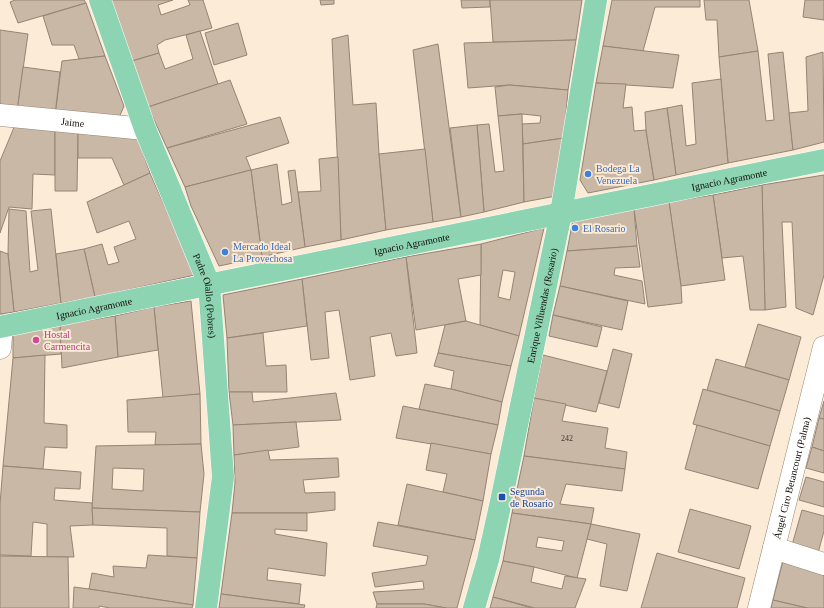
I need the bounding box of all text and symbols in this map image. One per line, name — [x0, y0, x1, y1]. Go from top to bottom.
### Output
street label: Jaime — [60, 116, 85, 129]
place label: Bodega La Venezuela — [596, 163, 640, 186]
street label: Ignacio Agramonte — [690, 167, 769, 193]
marker: Bodega La Venezuela — [583, 169, 593, 179]
marker: El Rosario — [570, 223, 580, 233]
place label: El Rosario — [583, 223, 626, 234]
street label: Ignacio Agramonte — [373, 231, 451, 257]
place label: Mercado Ideal La Provechosa — [233, 241, 293, 264]
marker: Mercado Ideal La Provechosa — [220, 247, 230, 257]
street label: Enrique Villuendas (Rosario) — [525, 247, 561, 364]
street label: Padre Olallo (Pobres) — [191, 252, 218, 338]
street label: Ignacio Agramonte — [55, 295, 134, 321]
place label: Hostal Carmencita — [44, 329, 91, 352]
marker: Hostal Carmencita — [31, 335, 41, 345]
street label: Ángel Ciro Betancourt (Palma) — [771, 416, 813, 540]
house number: 242 — [561, 434, 573, 443]
place label: Segunda de Rosario — [510, 486, 553, 509]
marker: Segunda de Rosario — [497, 492, 507, 502]

